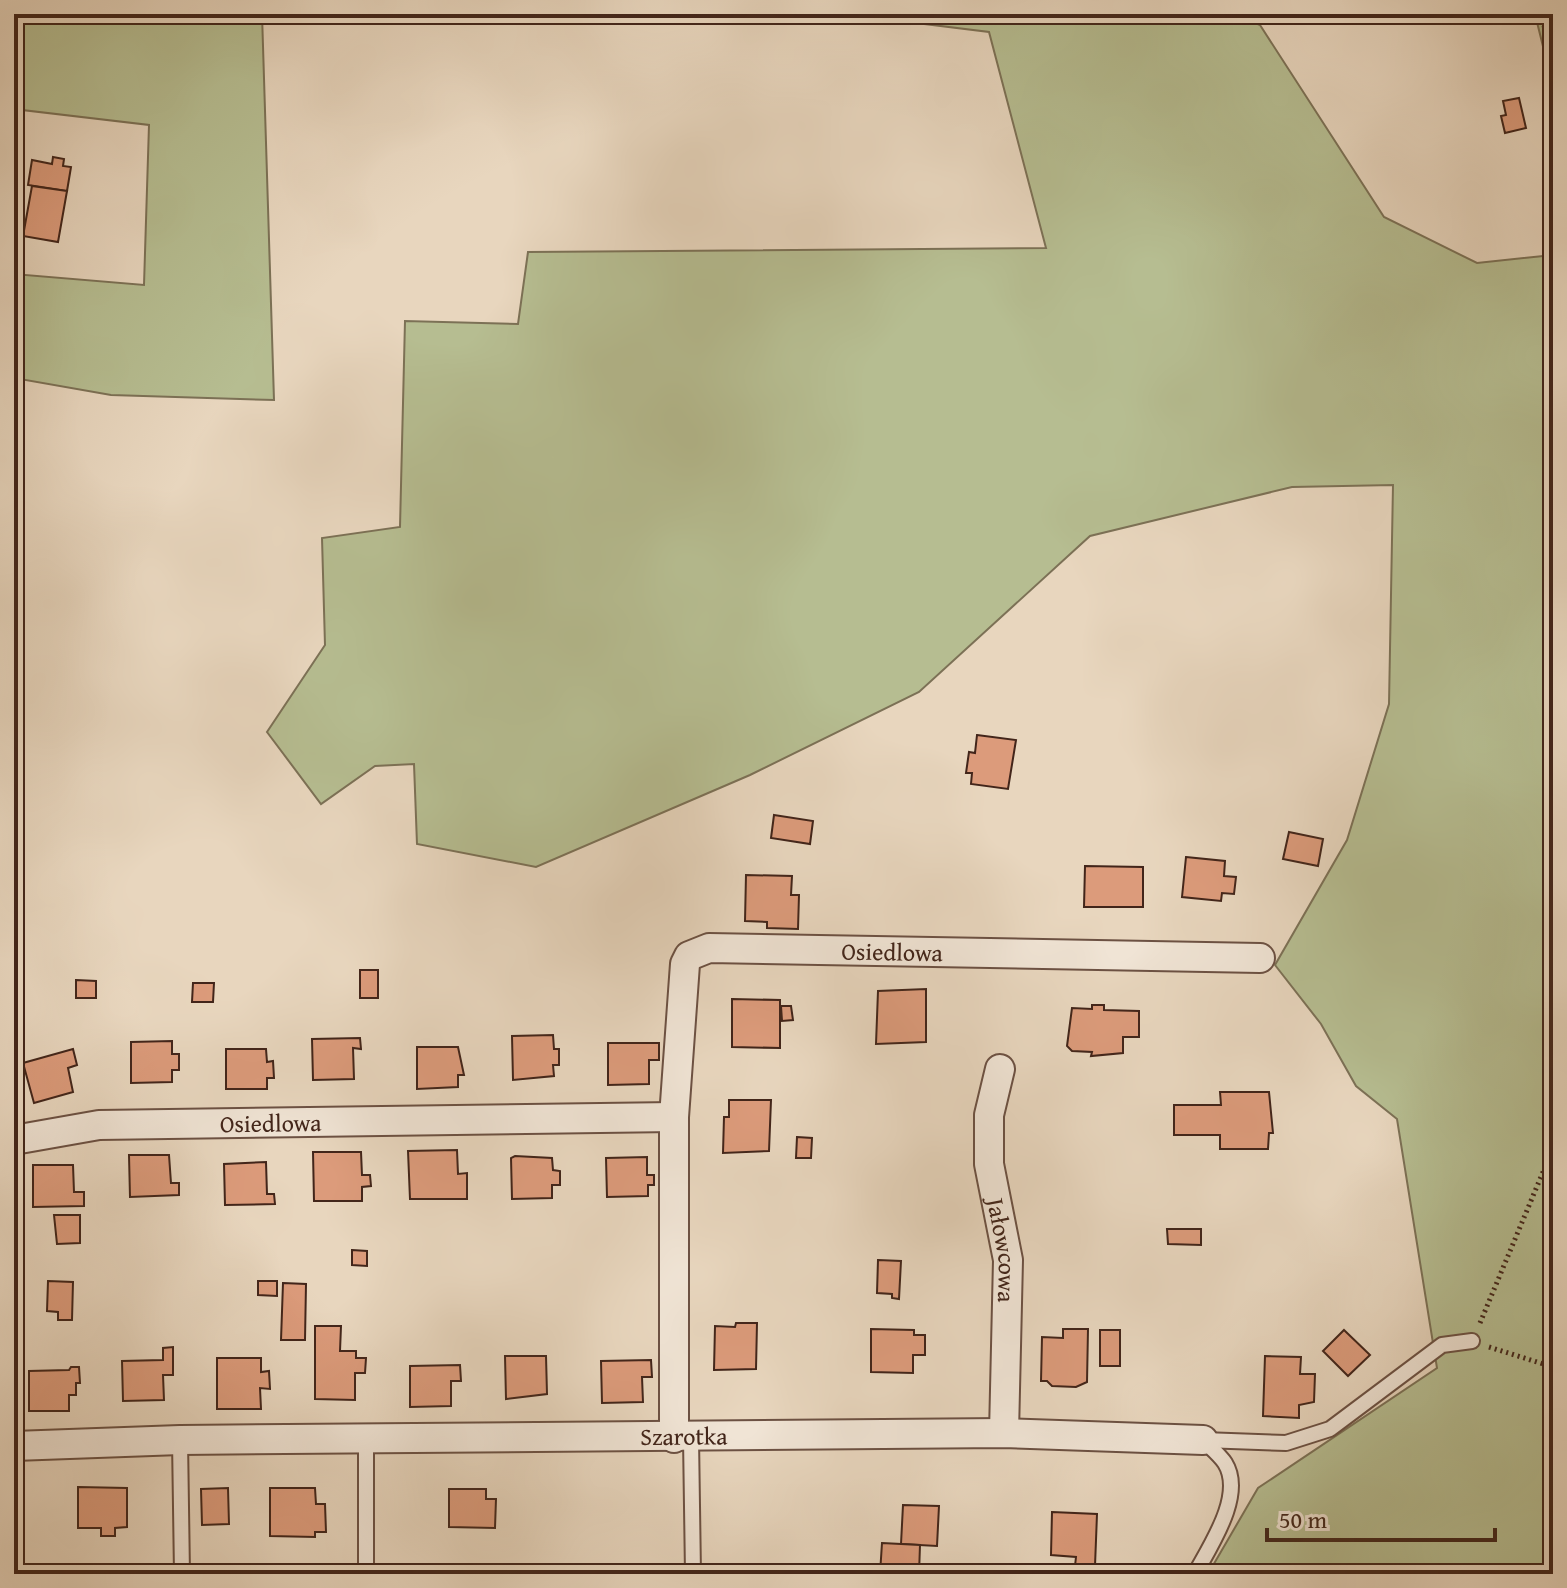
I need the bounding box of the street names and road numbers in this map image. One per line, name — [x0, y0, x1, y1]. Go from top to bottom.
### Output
street label: Osiedlowa — [841, 933, 944, 970]
street label: Osiedlowa — [220, 1104, 322, 1141]
street label: Jałowcowa — [978, 1192, 1026, 1304]
street label: Szarotka — [640, 1418, 728, 1454]

